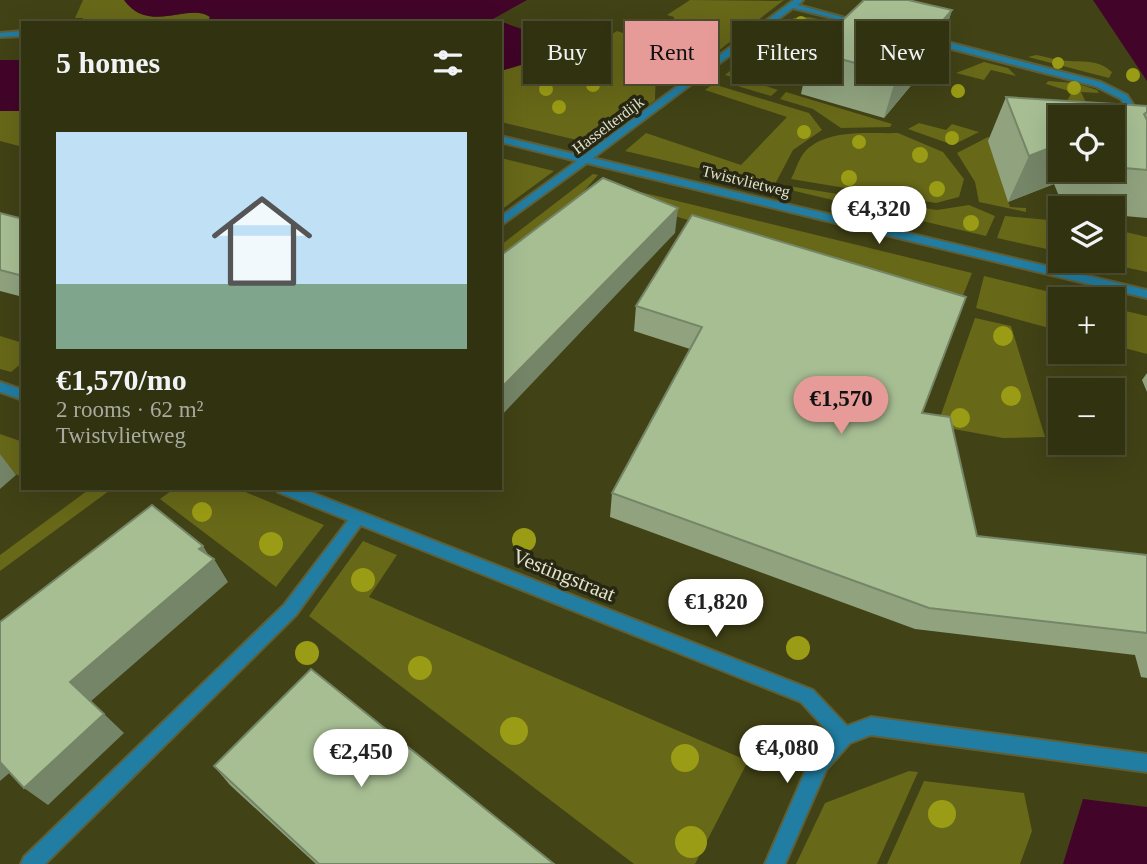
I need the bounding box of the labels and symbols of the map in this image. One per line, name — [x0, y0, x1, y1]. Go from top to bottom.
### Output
street label: Hasselterdijk — [569, 93, 647, 158]
street label: Twistvlietweg — [700, 162, 792, 201]
pin: €4,320 — [822, 187, 936, 246]
pin: €1,570 — [784, 376, 898, 436]
street label: Vestingstraat — [509, 544, 619, 607]
pin: €1,820 — [659, 580, 773, 639]
pin: €4,080 — [730, 726, 844, 785]
pin: €2,450 — [304, 730, 418, 789]

